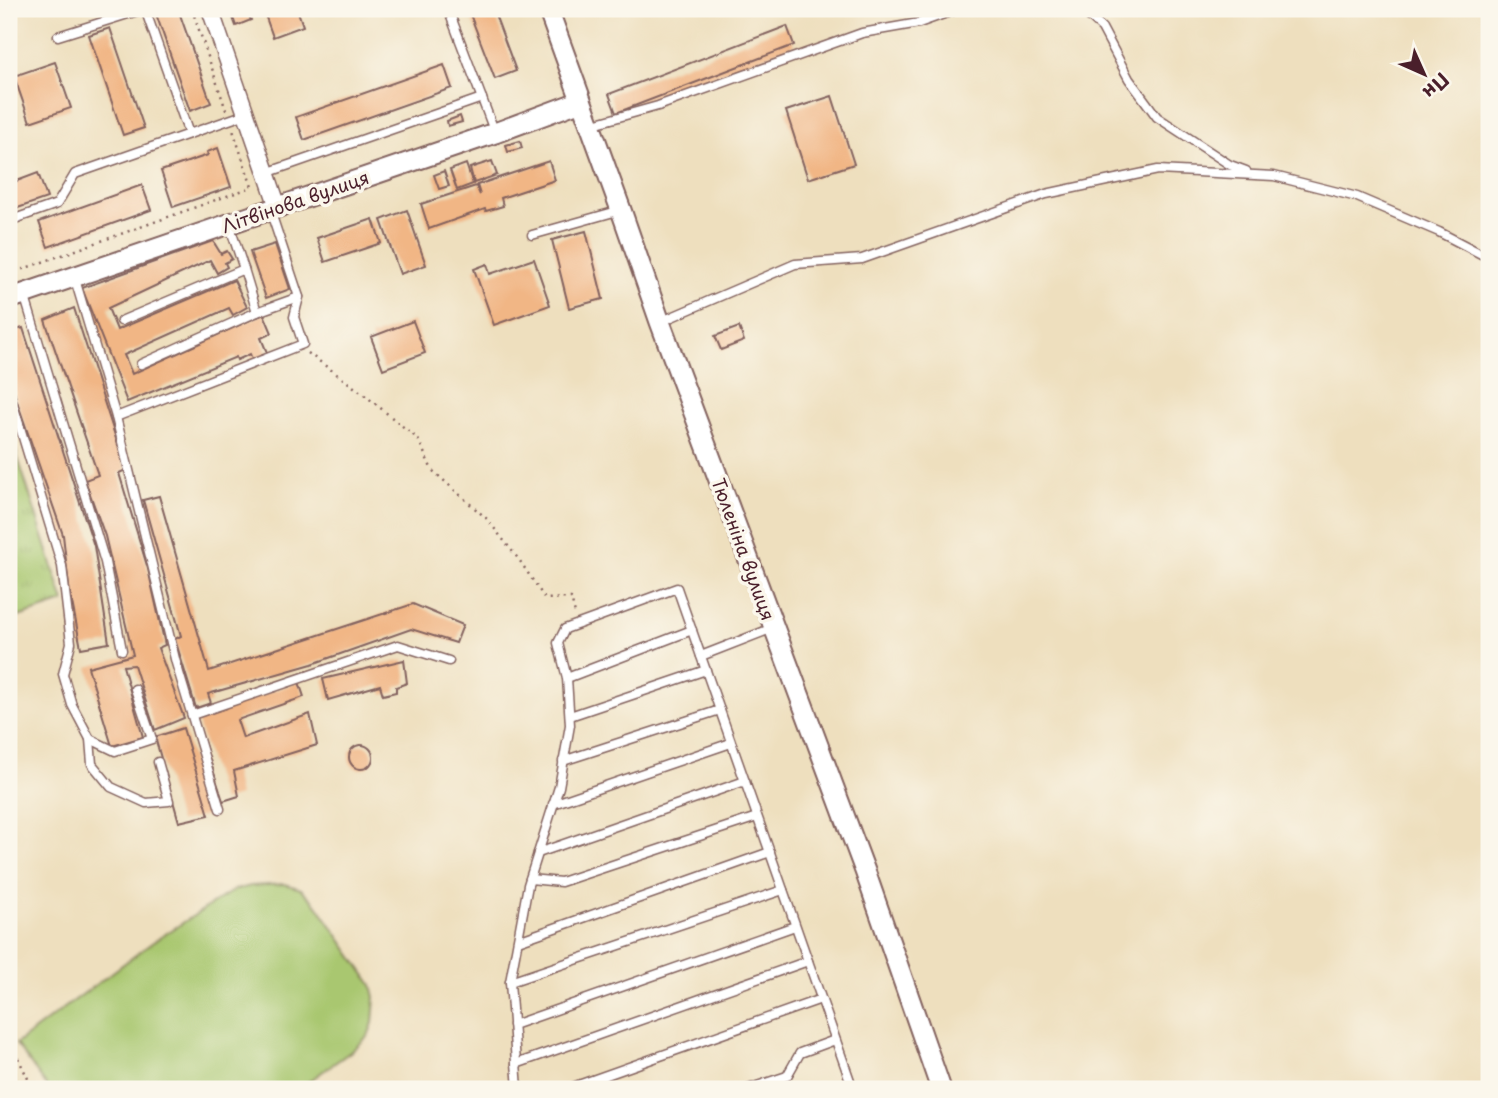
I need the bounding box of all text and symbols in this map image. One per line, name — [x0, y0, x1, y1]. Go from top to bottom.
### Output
north arrow — [1390, 38, 1460, 108]
text: Пн — [1417, 67, 1456, 106]
street label: Літвінова вулиця — [218, 163, 372, 239]
street label: Тюленіна вулиця — [706, 474, 782, 624]

